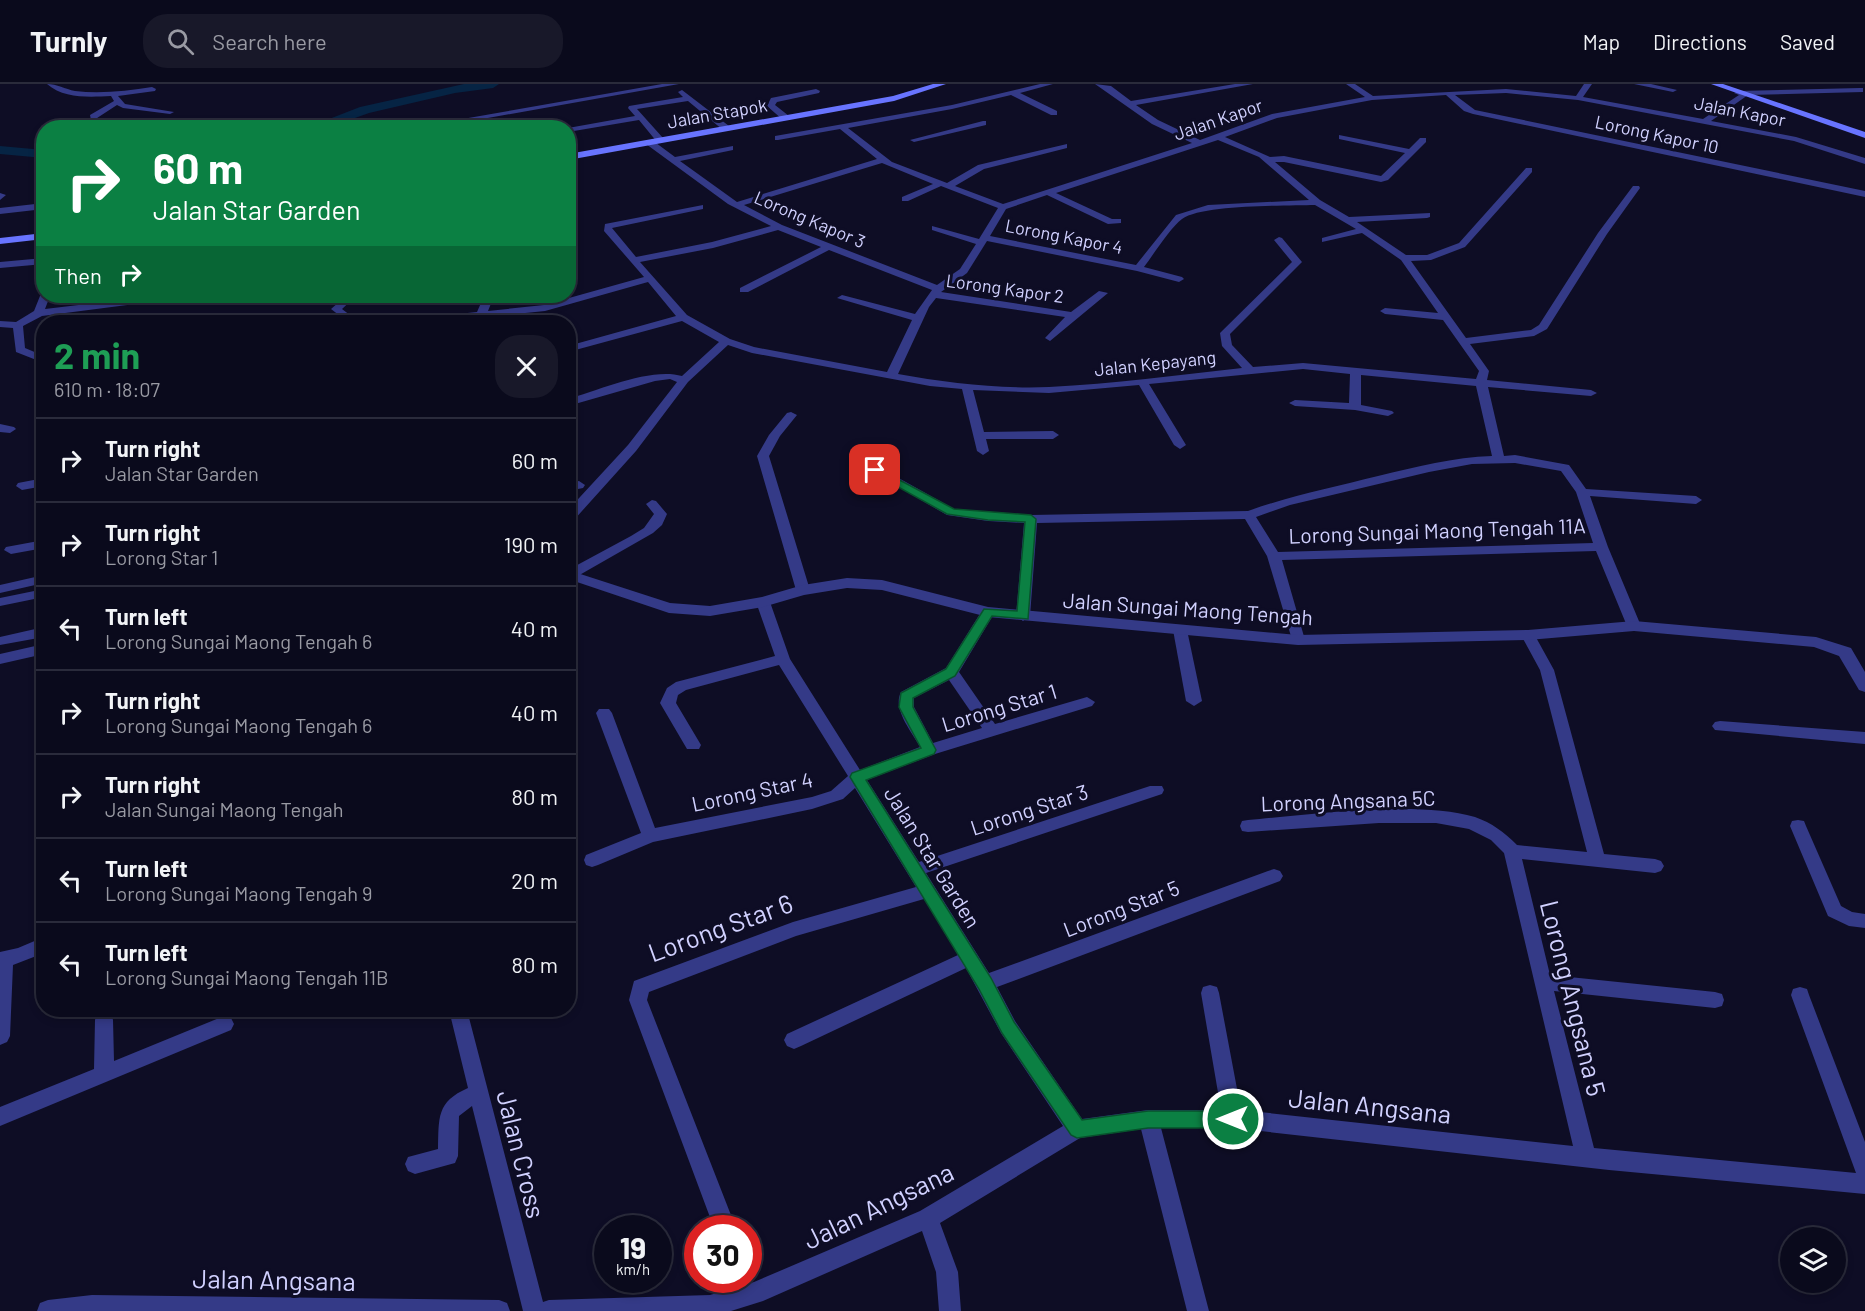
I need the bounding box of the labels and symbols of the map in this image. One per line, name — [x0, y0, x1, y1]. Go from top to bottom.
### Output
street label: Jalan Kapor — [1692, 91, 1788, 131]
street label: Jalan Stapok — [665, 93, 769, 133]
street label: Jalan Kapor — [1171, 93, 1266, 144]
street label: Lorong Kapor 10 — [1593, 110, 1721, 158]
street label: Lorong Kapor 3 — [751, 186, 869, 252]
street label: Lorong Kapor 4 — [1003, 214, 1125, 258]
street label: Lorong Kapor 2 — [945, 269, 1065, 307]
street label: Jalan Kepayang — [1093, 346, 1217, 380]
pin — [849, 444, 900, 495]
street label: Lorong Sungai Maong Tengah 11A — [1288, 512, 1586, 548]
street label: Jalan Sungai Maong Tengah — [1062, 587, 1314, 629]
street label: Lorong Star 1 — [938, 678, 1060, 736]
street label: Lorong Star 4 — [689, 766, 815, 816]
street label: Lorong Star 3 — [967, 778, 1091, 840]
street label: Jalan Star Garden — [880, 782, 986, 932]
street label: Lorong Angsana 5C — [1260, 784, 1436, 816]
street label: Lorong Star 5 — [1059, 874, 1183, 942]
street label: Lorong Star 6 — [643, 887, 797, 967]
street label: Lorong Angsana 5 — [1535, 897, 1613, 1099]
street label: Jalan Angsana — [1287, 1081, 1453, 1129]
street label: Jalan Cross — [491, 1087, 553, 1221]
position arrow — [1201, 1087, 1265, 1151]
street label: Jalan Angsana — [798, 1155, 958, 1255]
speed limit sign: 30 — [684, 1215, 762, 1293]
street label: Jalan Angsana — [192, 1262, 356, 1296]

